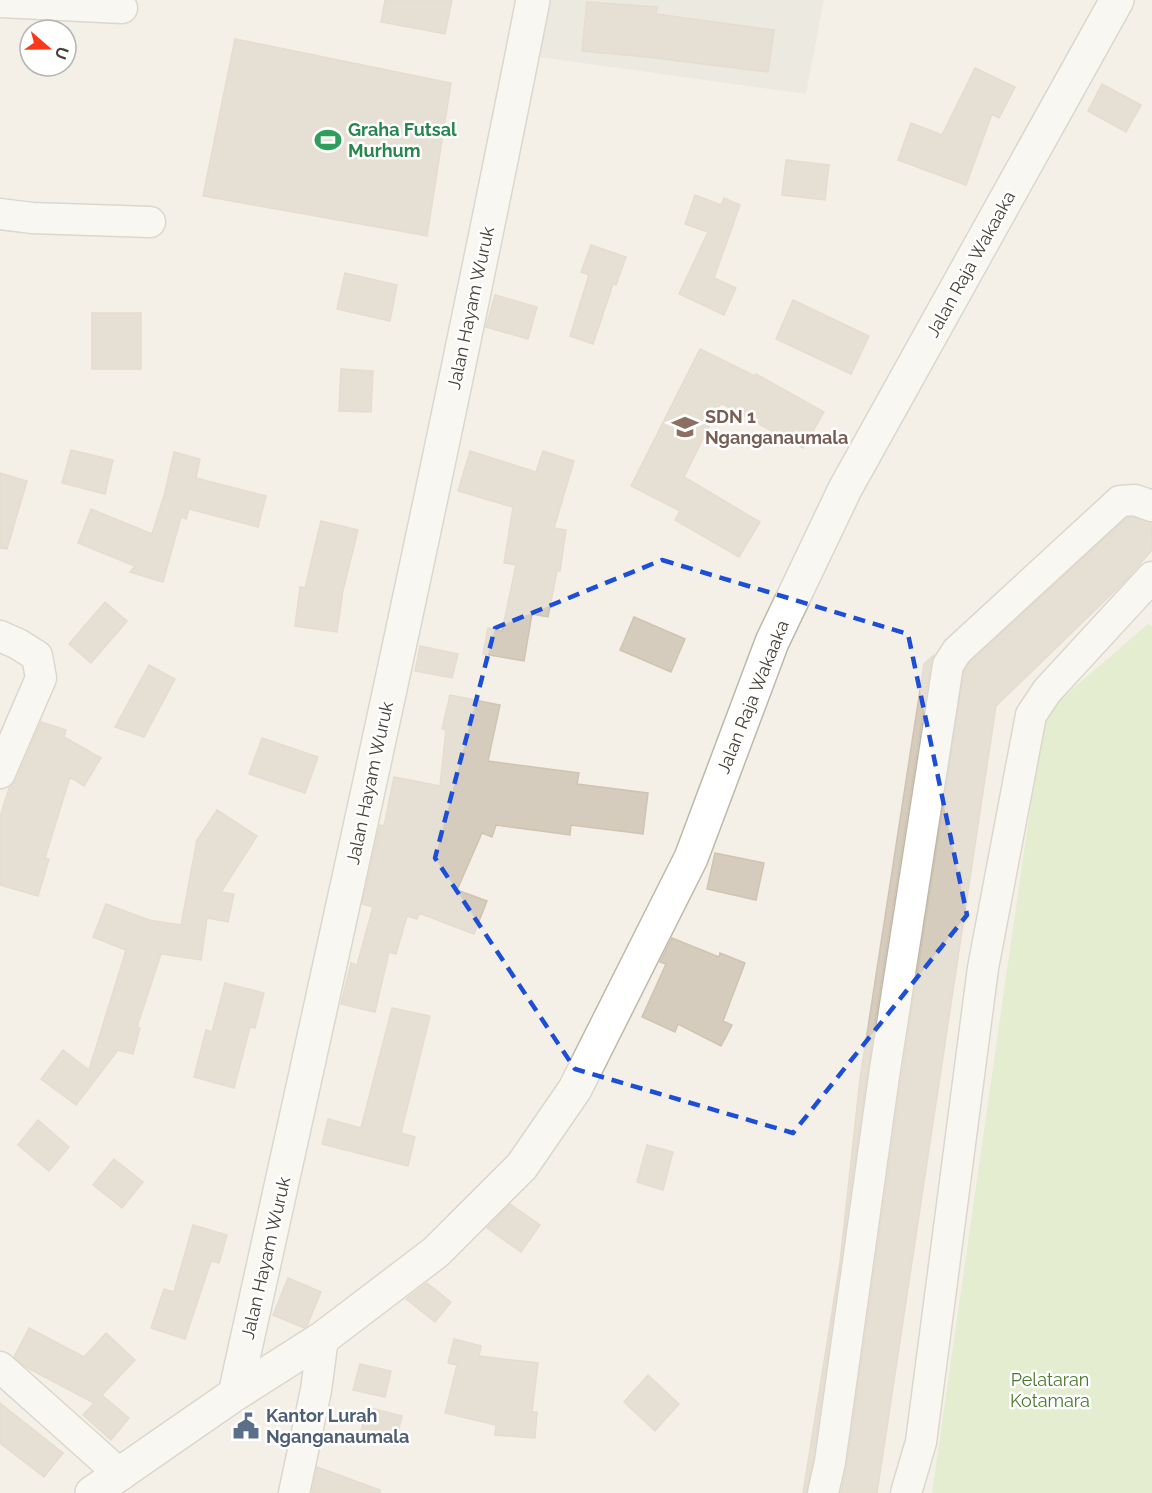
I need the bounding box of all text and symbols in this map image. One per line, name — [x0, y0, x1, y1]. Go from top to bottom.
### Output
north arrow — [18, 18, 78, 78]
text: U — [51, 44, 73, 62]
place label: Graha Futsal Murhum — [348, 119, 457, 161]
sports icon: Graha Futsal Murhum — [313, 125, 343, 155]
street label: Jalan Raja Wakaaka — [922, 187, 1019, 340]
street label: Jalan Hayam Wuruk — [443, 224, 498, 391]
place label: SDN 1 Nganganaumala — [705, 406, 848, 448]
school or university icon: SDN 1 Nganganaumala — [670, 412, 700, 442]
street label: Jalan Raja Wakaaka — [712, 617, 793, 777]
street label: Jalan Hayam Wuruk — [342, 699, 397, 866]
street label: Jalan Hayam Wuruk — [237, 1174, 295, 1341]
park label: Pelataran Kotamara — [1010, 1369, 1090, 1411]
place label: Kantor Lurah Nganganaumala — [266, 1405, 409, 1447]
public building icon: Kantor Lurah Nganganaumala — [231, 1411, 261, 1441]

